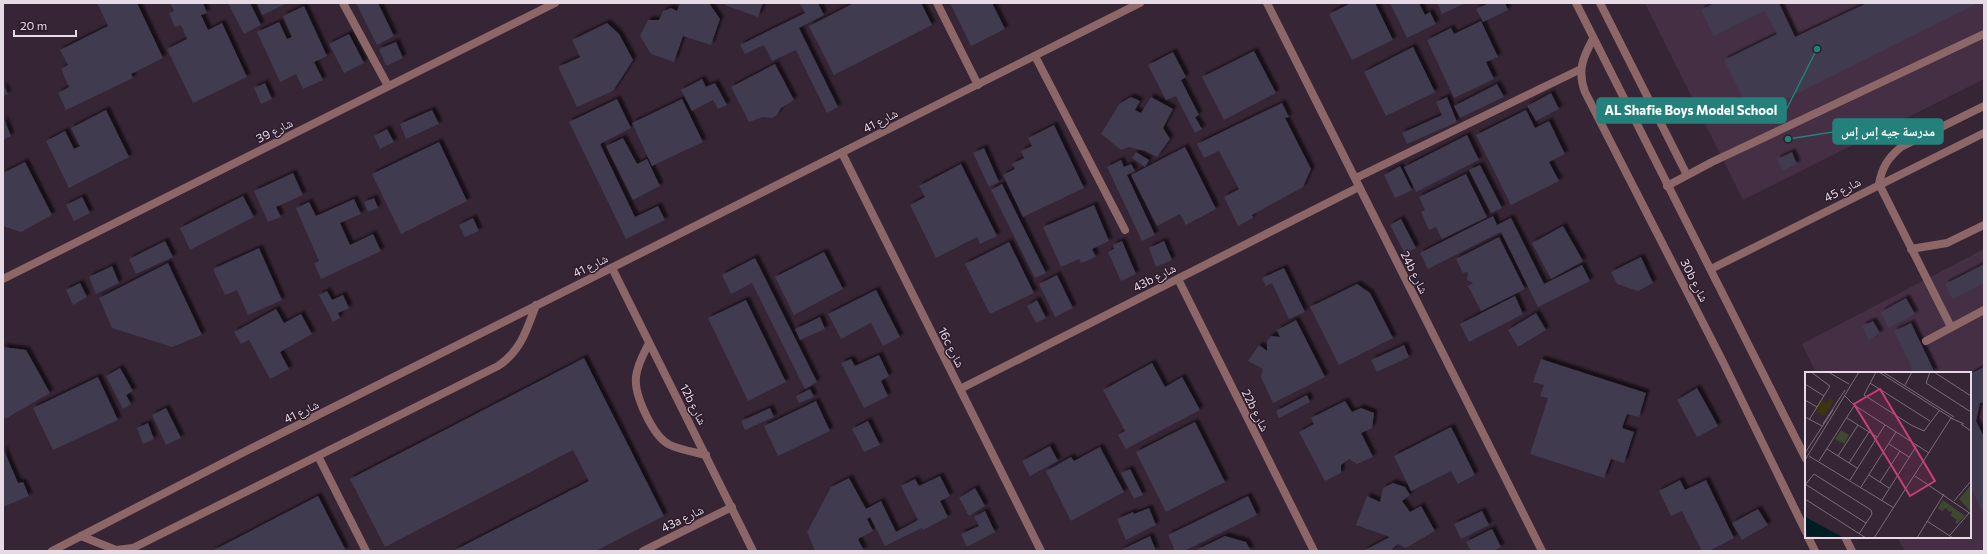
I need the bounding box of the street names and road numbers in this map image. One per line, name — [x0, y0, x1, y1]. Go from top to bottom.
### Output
street label: شارع 41 — [860, 105, 901, 136]
street label: شارع 39 — [253, 115, 296, 147]
street label: شارع 45 — [1821, 174, 1864, 206]
street label: 24b شارع — [1397, 248, 1432, 297]
street label: شارع 41 — [570, 251, 611, 281]
street label: 30b شارع — [1676, 256, 1712, 305]
street label: 43b شارع — [1130, 260, 1179, 296]
street label: 16c شارع — [934, 324, 968, 371]
street label: 12b شارع — [676, 381, 710, 428]
street label: 22b شارع — [1238, 387, 1273, 434]
street label: شارع 41 — [281, 397, 322, 427]
street label: 43a شارع — [659, 502, 706, 536]

